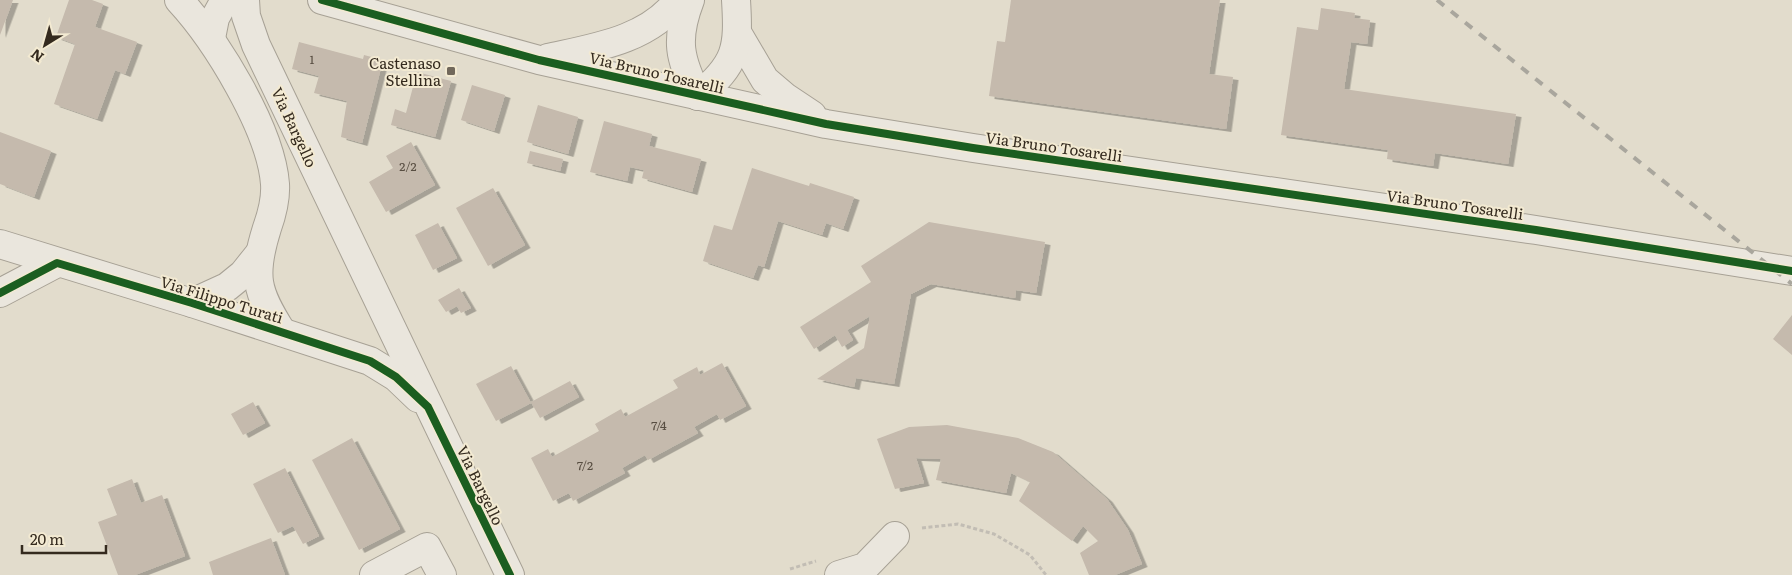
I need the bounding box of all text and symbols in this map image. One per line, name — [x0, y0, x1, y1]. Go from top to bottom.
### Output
north arrow — [20, 20, 70, 70]
text: N — [26, 45, 47, 68]
street label: Via Bruno Tosarelli — [587, 45, 727, 99]
house number: 1 — [310, 50, 315, 68]
place label: Castenaso Stellina — [369, 51, 442, 91]
marker: Castenaso Stellina — [445, 65, 457, 77]
street label: Via Bargello — [266, 83, 324, 171]
street label: Via Bruno Tosarelli — [984, 125, 1124, 167]
house number: 2/2 — [399, 157, 417, 175]
street label: Via Bruno Tosarelli — [1385, 183, 1525, 225]
street label: Via Filippo Turati — [158, 269, 286, 329]
house number: 7/4 — [651, 416, 667, 434]
street label: Via Bargello — [452, 441, 510, 529]
house number: 7/2 — [577, 456, 593, 474]
scale bar — [22, 522, 106, 554]
text: 20 m — [30, 527, 64, 550]

